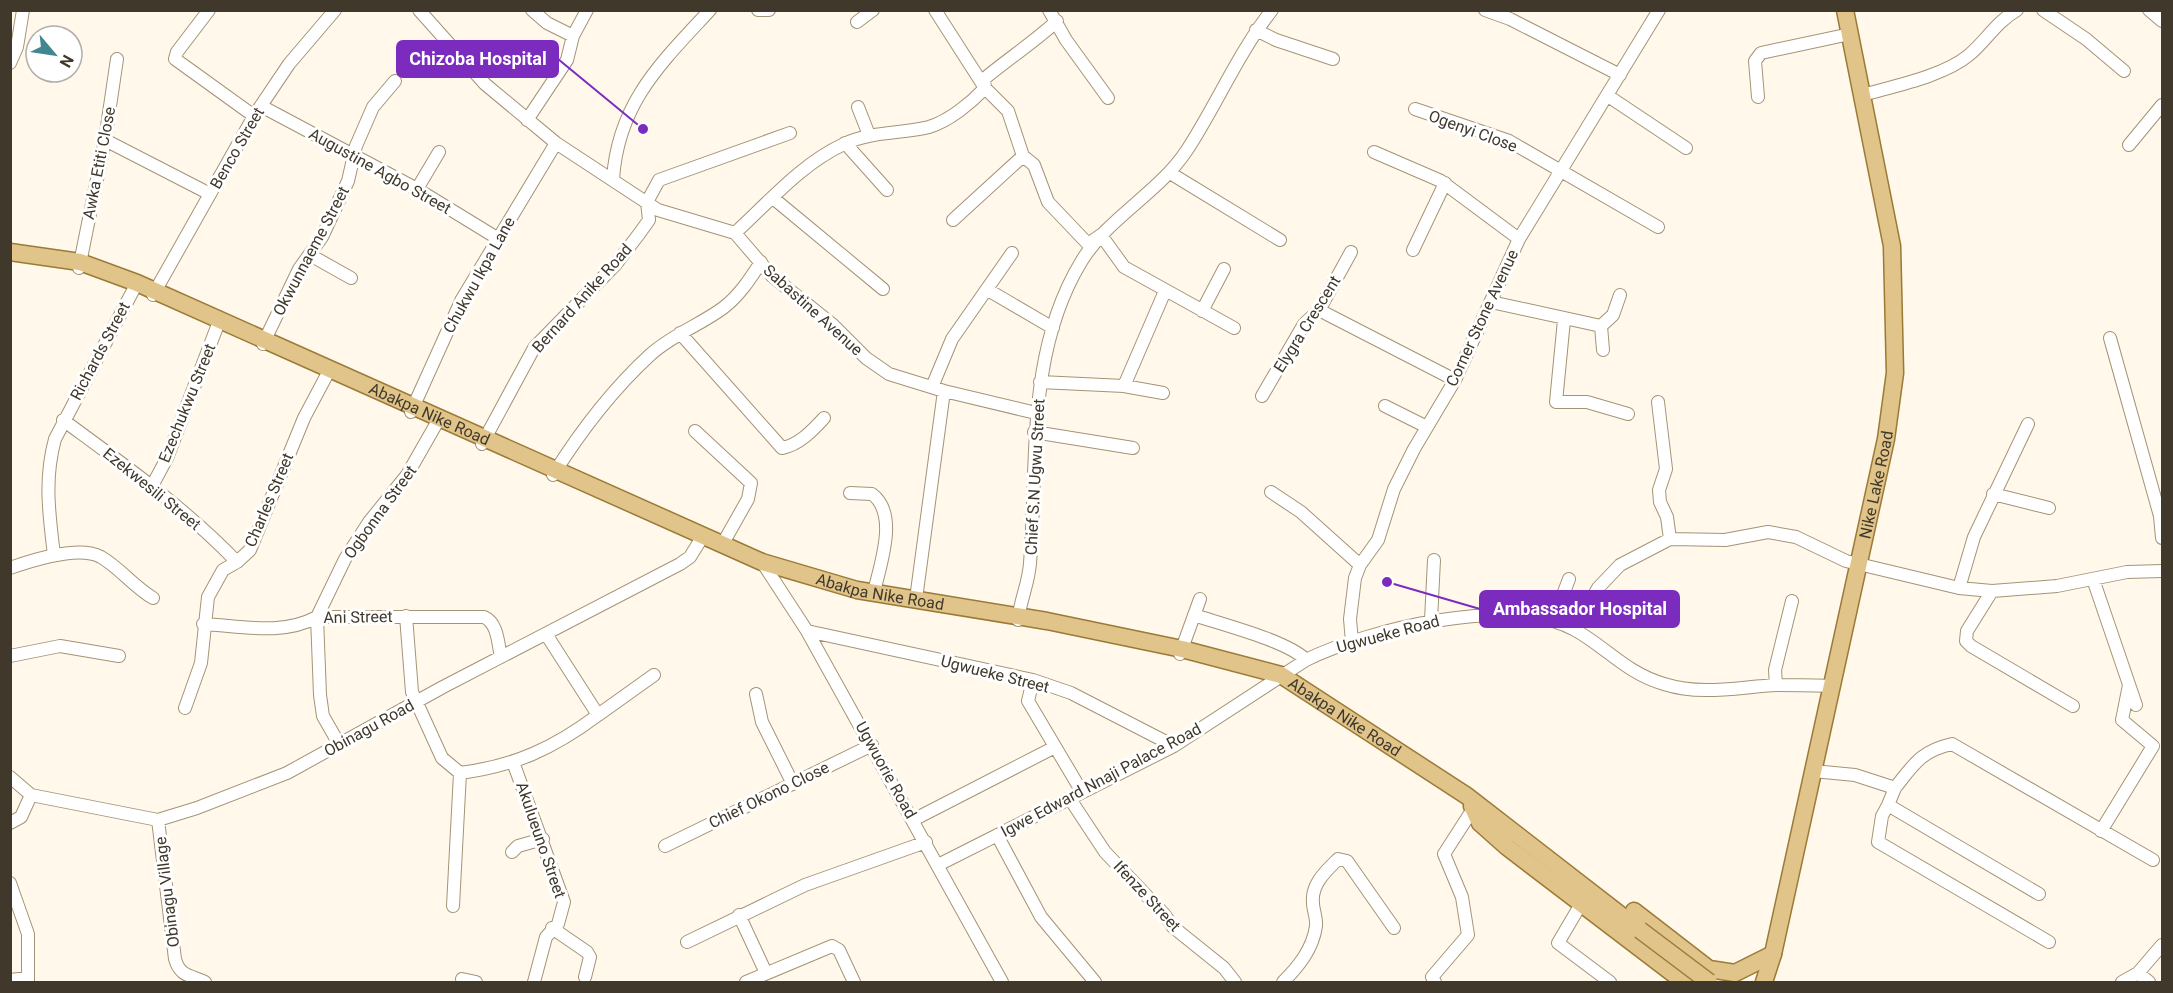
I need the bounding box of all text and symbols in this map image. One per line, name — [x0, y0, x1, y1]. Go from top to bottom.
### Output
north arrow — [24, 24, 84, 84]
callout: Chizoba Hospital — [397, 41, 558, 77]
text: Chizoba Hospital — [409, 48, 547, 69]
text: N — [56, 51, 78, 71]
street label: Benco Street — [206, 104, 268, 192]
street label: Awka Etiti Close — [79, 105, 119, 221]
street label: Ogenyi Close — [1426, 106, 1520, 156]
street label: Augustine Agbo Street — [306, 124, 454, 218]
street label: Okwunnaeme Street — [269, 183, 353, 319]
street label: Chukwu Ikpa Lane — [439, 214, 519, 336]
street label: Bernard Anike Road — [528, 240, 636, 356]
street label: Corner Stone Avenue — [1442, 246, 1522, 390]
street label: Sabastine Avenue — [759, 260, 867, 360]
street label: Elygra Crescent — [1270, 272, 1344, 376]
street label: Richards Street — [66, 299, 134, 403]
street label: Ezechukwu Street — [154, 341, 220, 465]
street label: Abakpa Nike Road — [366, 378, 493, 449]
street label: Chief S.N Ugwu Street — [1021, 398, 1049, 556]
street label: Nike Lake Road — [1855, 429, 1897, 540]
street label: Ezekwesili Street — [99, 444, 205, 534]
street label: Charles Street — [241, 450, 297, 550]
street label: Ogbonna Street — [340, 462, 420, 562]
street label: Abakpa Nike Road — [814, 569, 946, 614]
callout: Ambassador Hospital — [1480, 591, 1679, 627]
text: Ambassador Hospital — [1493, 598, 1667, 619]
street label: Ani Street — [323, 607, 393, 627]
street label: Ugwueke Road — [1334, 611, 1442, 657]
street label: Ugwueke Street — [939, 651, 1051, 697]
street label: Abakpa Nike Road — [1285, 673, 1405, 760]
street label: Obinagu Road — [321, 695, 417, 761]
street label: Ugwuorie Road — [852, 718, 920, 822]
street label: Igwe Edward Nnaji Palace Road — [998, 719, 1204, 841]
street label: Chief Okono Close — [706, 758, 832, 832]
street label: Akulueuno Street — [512, 779, 570, 901]
street label: Obinagu Village — [151, 836, 183, 948]
street label: Ifenze Street — [1110, 857, 1184, 935]

